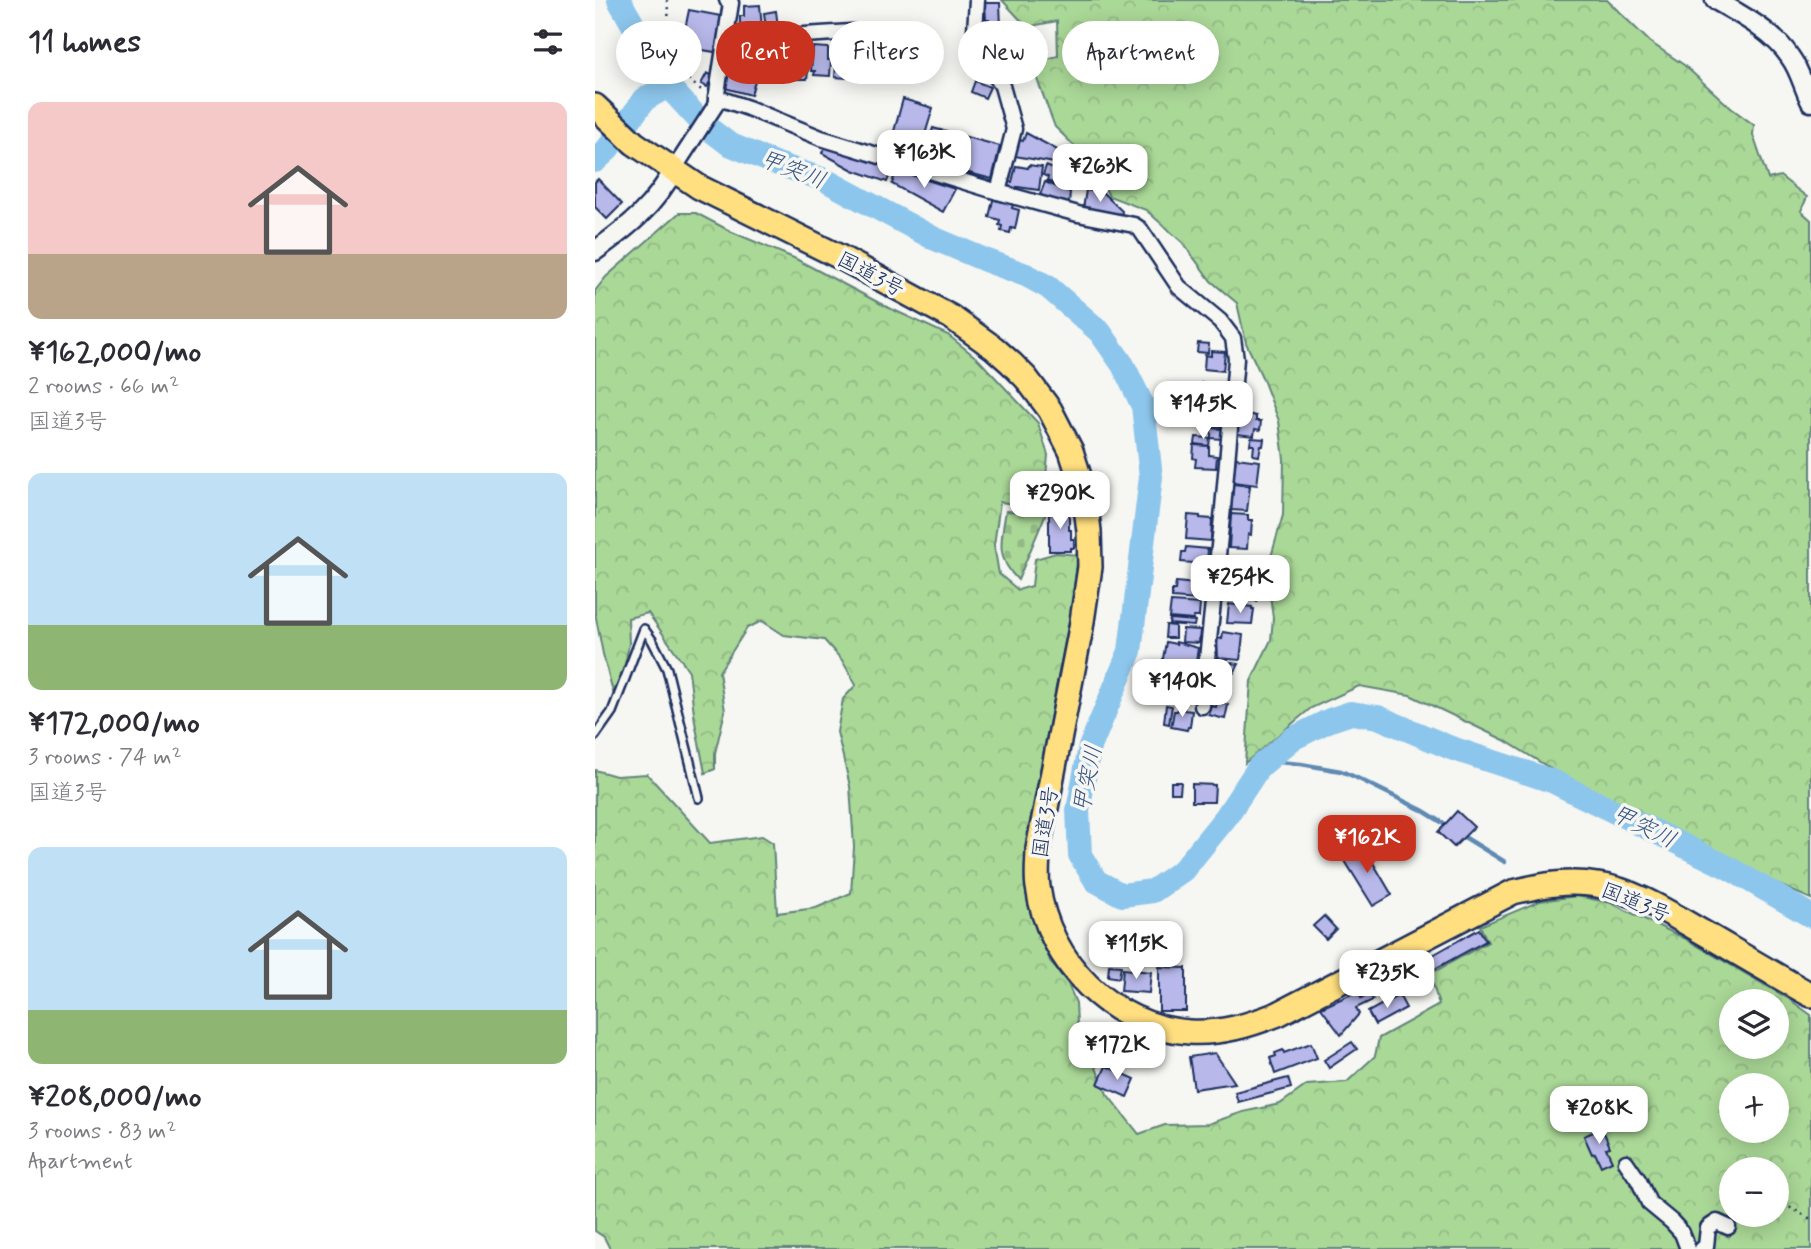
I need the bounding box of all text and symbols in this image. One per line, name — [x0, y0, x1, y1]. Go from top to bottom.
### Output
chip: Buy — [616, 21, 702, 84]
chip: Rent — [716, 21, 815, 84]
chip: Filters — [829, 21, 944, 84]
chip: New — [958, 21, 1048, 84]
chip: Apartment — [1062, 21, 1219, 84]
text: 11 homes — [28, 23, 141, 62]
icon: filters — [529, 23, 567, 61]
pin: ¥163K — [875, 130, 973, 190]
text: ¥163K — [893, 138, 955, 168]
water label: 甲突川 — [755, 144, 830, 197]
pin: ¥263K — [1051, 144, 1149, 204]
icon: home — [235, 147, 361, 273]
text: ¥263K — [1069, 152, 1131, 182]
street label: 国道3号 — [832, 246, 909, 304]
text: ¥162,000/mo — [28, 333, 201, 372]
text: 2 rooms · 66 m² — [28, 372, 179, 402]
pin: ¥145K — [1154, 382, 1252, 441]
text: ¥145K — [1170, 389, 1236, 419]
text: 国道3号 — [28, 408, 107, 438]
pin: ¥290K — [1011, 472, 1109, 531]
text: ¥290K — [1026, 479, 1094, 509]
icon: home — [235, 518, 361, 644]
pin: ¥254K — [1191, 556, 1289, 615]
text: ¥254K — [1207, 563, 1273, 593]
pin: ¥140K — [1133, 660, 1231, 719]
text: ¥140K — [1148, 667, 1216, 697]
text: ¥172,000/mo — [28, 704, 200, 743]
text: 3 rooms · 74 m² — [28, 743, 182, 773]
water label: 甲突川 — [1068, 743, 1110, 816]
text: 国道3号 — [28, 779, 107, 809]
street label: 国道3号 — [1026, 784, 1065, 860]
water label: 甲突川 — [1606, 799, 1681, 856]
pin: ¥162K — [1318, 816, 1416, 875]
text: ¥162K — [1334, 823, 1400, 853]
street label: 国道3号 — [1597, 876, 1674, 929]
icon: home — [235, 892, 361, 1018]
pin: ¥115K — [1087, 922, 1185, 981]
text: ¥115K — [1105, 929, 1167, 959]
pin: ¥235K — [1338, 950, 1436, 1010]
text: ¥235K — [1355, 958, 1419, 988]
map controls — [1719, 989, 1789, 1227]
button: layers — [1719, 989, 1789, 1059]
pin: ¥172K — [1068, 1023, 1166, 1082]
text: ¥172K — [1084, 1030, 1150, 1060]
button: + — [1719, 1073, 1789, 1143]
text: ¥208,000/mo — [28, 1078, 202, 1117]
pin: ¥208K — [1550, 1086, 1648, 1146]
text: ¥208K — [1566, 1094, 1632, 1124]
text: 3 rooms · 83 m² — [28, 1117, 176, 1147]
text: Apartment — [28, 1147, 133, 1177]
button: − — [1719, 1157, 1789, 1227]

